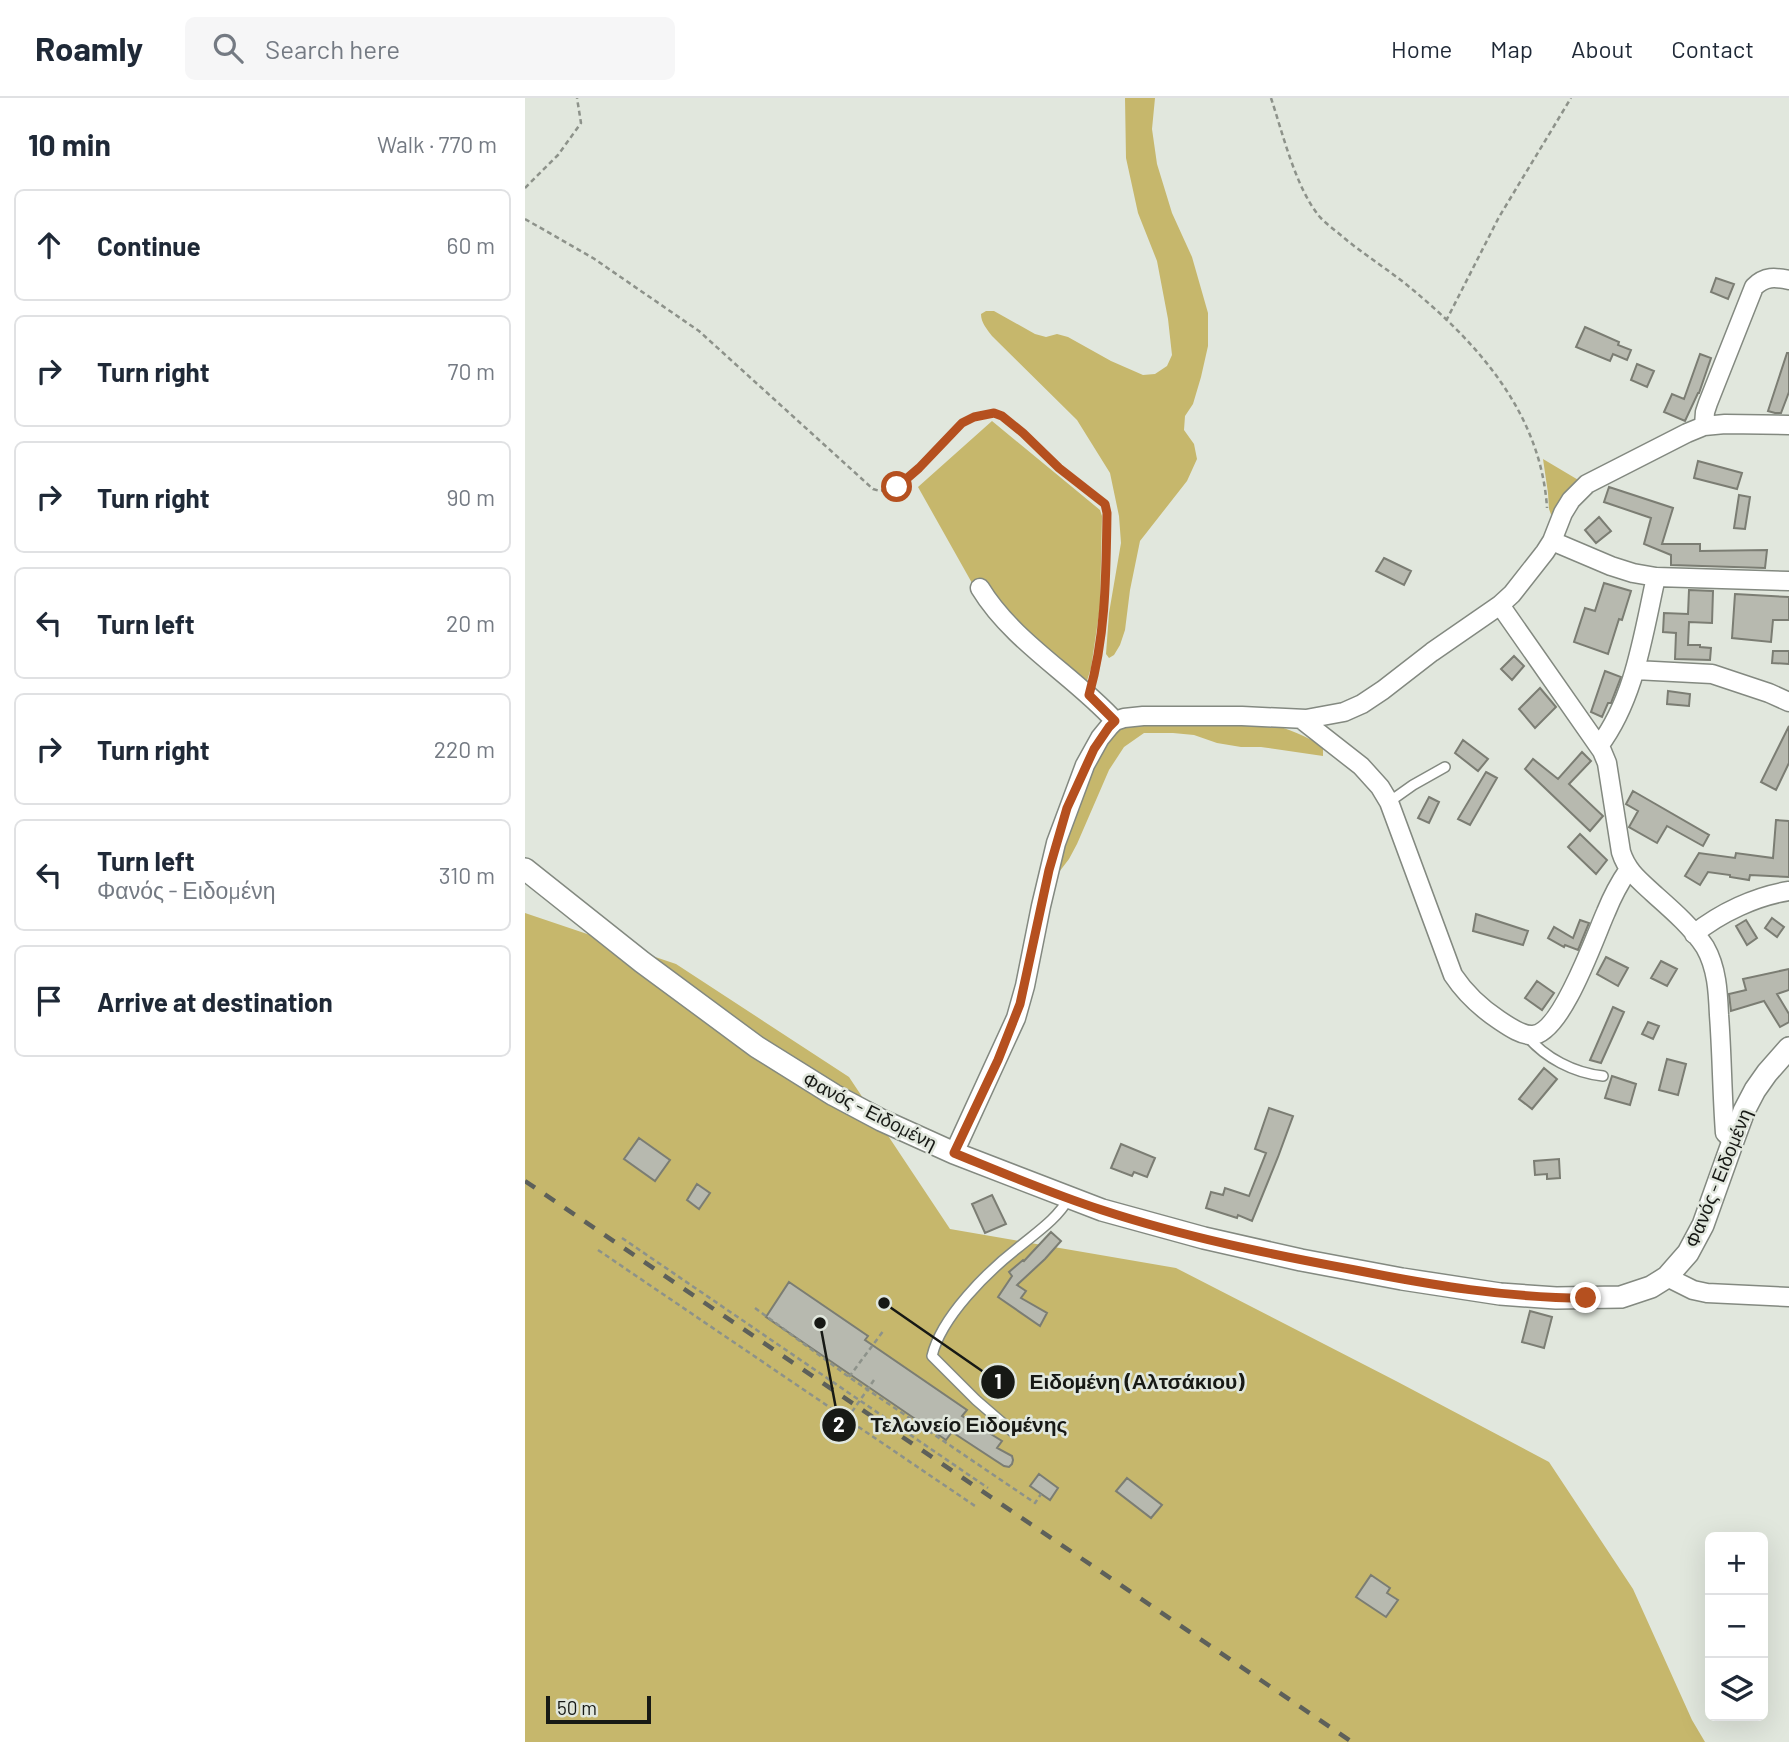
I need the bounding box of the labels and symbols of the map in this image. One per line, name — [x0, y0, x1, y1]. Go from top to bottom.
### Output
route start — [881, 471, 912, 502]
street label: Φανός - Ειδομένη — [799, 1067, 941, 1154]
street label: Φανός - Ειδομένη — [1679, 1105, 1756, 1250]
route end — [1570, 1282, 1601, 1313]
callout: Ειδομένη (Αλτσάκιου) — [981, 1361, 1259, 1403]
text: 1 — [994, 1368, 1002, 1393]
text: Ειδομένη (Αλτσάκιου) — [1029, 1368, 1245, 1393]
callout: Τελωνείο Ειδομένης — [821, 1404, 1081, 1446]
text: 2 — [833, 1411, 845, 1436]
text: Τελωνείο Ειδομένης — [871, 1411, 1067, 1437]
scale bar — [546, 1693, 651, 1725]

